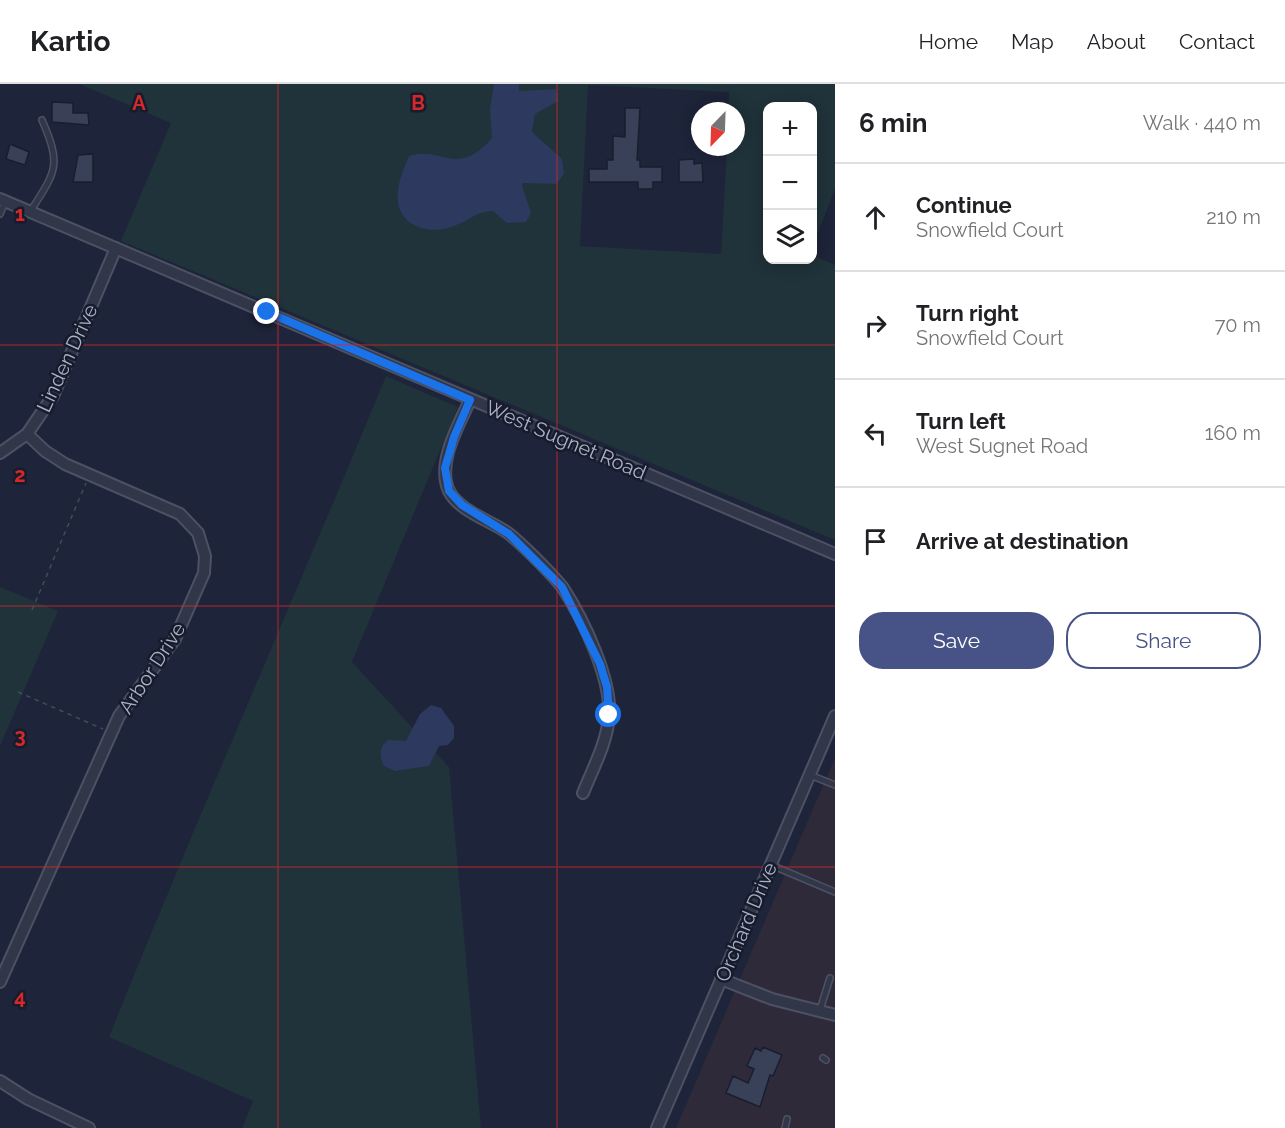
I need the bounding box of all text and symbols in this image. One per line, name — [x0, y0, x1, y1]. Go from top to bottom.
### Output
text: Kartio — [30, 25, 110, 58]
text: Home — [919, 29, 978, 54]
text: Map — [1011, 29, 1054, 54]
text: About — [1087, 29, 1146, 54]
text: Contact — [1179, 29, 1255, 54]
text: A — [132, 91, 146, 115]
text: B — [411, 91, 425, 115]
north arrow — [691, 102, 745, 156]
map controls — [763, 102, 817, 264]
button: + — [763, 102, 817, 156]
text: 6 min — [859, 108, 928, 138]
text: Walk · 440 m — [1143, 111, 1261, 135]
button: − — [763, 156, 817, 210]
text: Continue — [916, 192, 1012, 218]
icon: ahead — [859, 201, 892, 234]
text: 1 — [15, 202, 25, 226]
text: 210 m — [1206, 205, 1261, 229]
button: layers — [763, 210, 817, 264]
text: Snowfield Court — [916, 218, 1064, 242]
route end — [253, 298, 279, 324]
street label: Linden Drive — [32, 300, 103, 416]
text: Turn right — [916, 300, 1019, 326]
icon: right — [859, 309, 892, 342]
text: 70 m — [1215, 313, 1261, 337]
text: Snowfield Court — [916, 326, 1064, 350]
street label: West Sugnet Road — [482, 395, 650, 485]
text: Turn left — [916, 408, 1006, 434]
icon: left — [859, 417, 892, 450]
text: 160 m — [1205, 421, 1261, 445]
text: West Sugnet Road — [916, 434, 1088, 458]
text: 2 — [14, 463, 26, 487]
icon: arrive — [859, 525, 892, 558]
text: Arrive at destination — [916, 528, 1129, 554]
button: Save — [859, 612, 1054, 669]
button: Share — [1066, 612, 1261, 669]
street label: Arbor Drive — [114, 618, 191, 718]
route start — [595, 701, 621, 727]
text: 3 — [14, 724, 26, 748]
street label: Orchard Drive — [710, 859, 782, 985]
text: 4 — [14, 985, 26, 1009]

